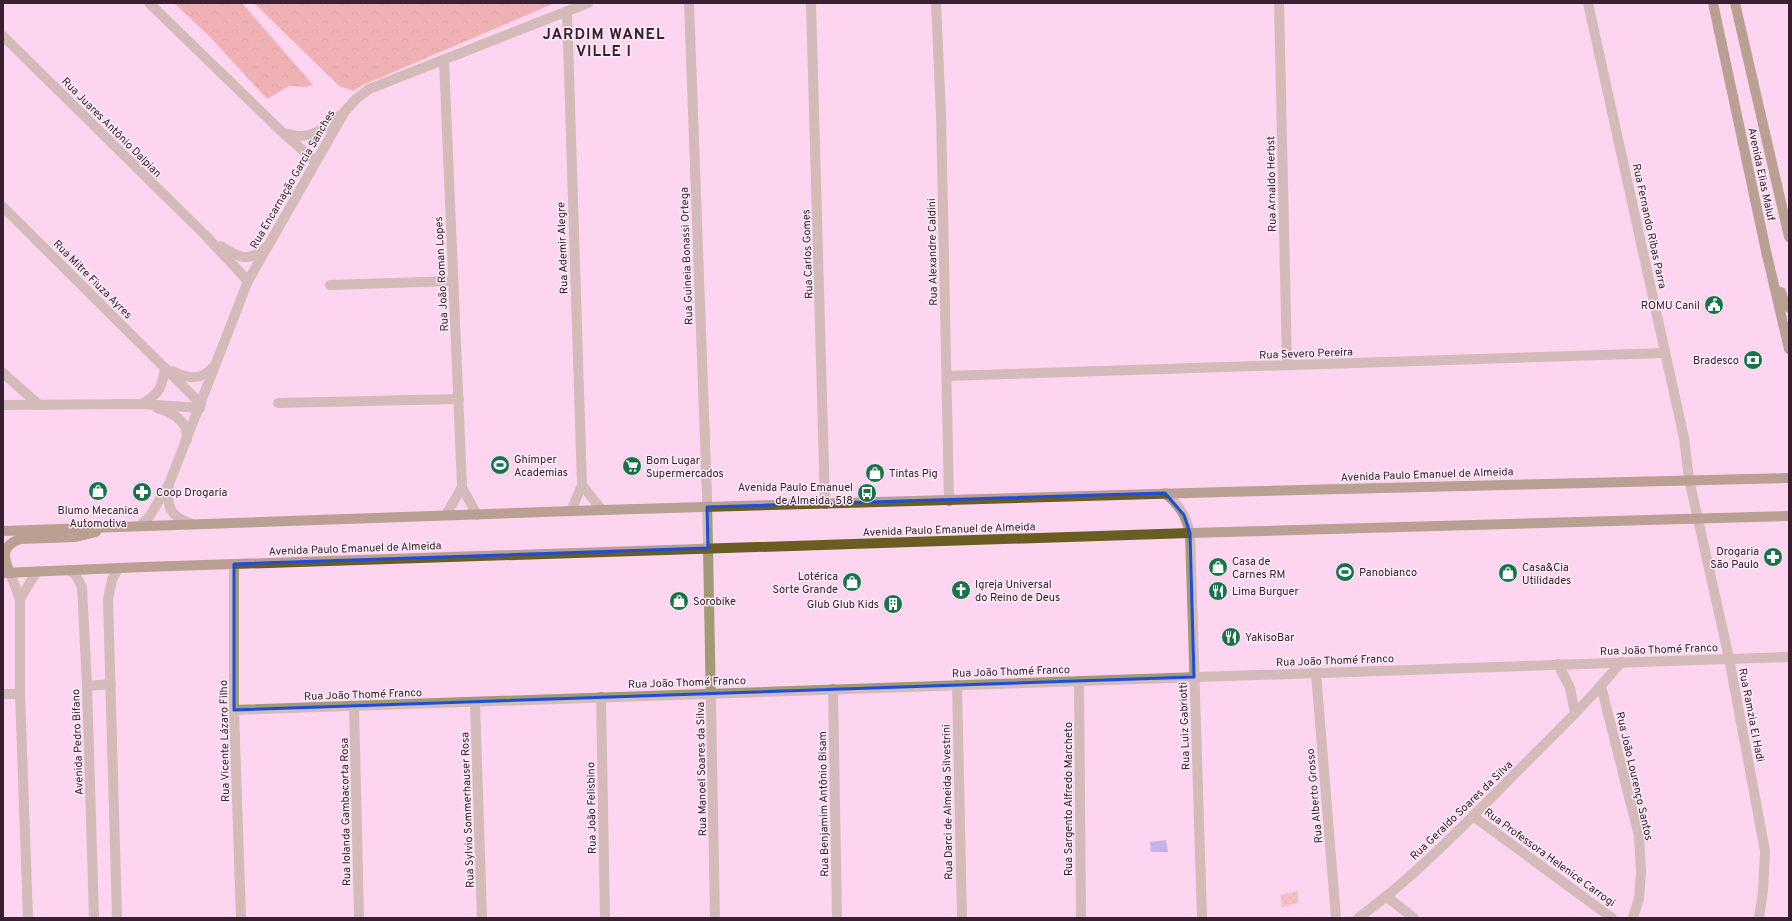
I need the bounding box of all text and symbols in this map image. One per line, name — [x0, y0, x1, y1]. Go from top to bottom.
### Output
district label: JARDIM WANEL VILLE I — [543, 26, 665, 62]
street label: Rua Juares Antônio Dalpian — [58, 75, 164, 181]
street label: Rua Encarnação Garcia Sanches — [247, 107, 338, 252]
street label: Avenida Elias Maluf — [1744, 126, 1778, 222]
street label: Rua Arnaldo Herbst — [1264, 136, 1280, 232]
street label: Rua Fernando Ribas Parra — [1629, 162, 1669, 290]
street label: Rua Guineia Bonassi Ortega — [678, 187, 696, 325]
street label: Rua Alexandre Caldini — [925, 198, 941, 306]
street label: Rua Ademir Alegre — [554, 202, 572, 294]
street label: Rua Carlos Gomes — [799, 209, 817, 299]
street label: Rua João Roman Lopes — [432, 216, 452, 332]
street label: Rua Mitre Fiuza Ayres — [50, 237, 135, 322]
public building icon: ROMU Canil — [1703, 294, 1725, 316]
place label: ROMU Canil — [1641, 299, 1700, 313]
street label: Rua Severo Pereira — [1259, 345, 1353, 363]
bank icon: Bradesco — [1742, 349, 1764, 371]
place label: Bradesco — [1693, 354, 1739, 368]
place label: Ghimper Academias — [514, 453, 568, 480]
sports icon: Ghimper Academias — [489, 454, 511, 476]
place label: Bom Lugar Supermercados — [646, 454, 724, 481]
supermarket icon: Bom Lugar Supermercados — [621, 455, 643, 477]
shop icon: Tintas Pig — [864, 462, 886, 484]
street label: Avenida Paulo Emanuel de Almeida — [1341, 465, 1514, 485]
place label: Tintas Pig — [889, 467, 938, 481]
shop icon: Blumo Mecanica Automotiva — [87, 480, 109, 502]
pharmacy icon: Coop Drogaria — [131, 481, 153, 503]
place label: Avenida Paulo Emanuel de Almeida, 518 — [738, 481, 853, 508]
bus stop icon: Avenida Paulo Emanuel de Almeida, 518 — [856, 482, 878, 504]
place label: Coop Drogaria — [156, 486, 227, 500]
place label: Blumo Mecanica Automotiva — [57, 504, 139, 531]
street label: Avenida Paulo Emanuel de Almeida — [863, 520, 1036, 540]
street label: Avenida Paulo Emanuel de Almeida — [269, 539, 442, 559]
place label: Drogaria São Paulo — [1710, 545, 1759, 572]
pharmacy icon: Drogaria São Paulo — [1762, 546, 1784, 568]
place label: Casa de Carnes RM — [1232, 555, 1285, 582]
shop icon: Casa de Carnes RM — [1207, 556, 1229, 578]
sports icon: Panobianco — [1334, 561, 1356, 583]
place label: Casa&Cia Utilidades — [1522, 561, 1571, 588]
shop icon: Casa&Cia Utilidades — [1497, 562, 1519, 584]
place label: Panobianco — [1359, 566, 1417, 580]
place label: Lotérica Sorte Grande — [773, 570, 838, 597]
shop icon: Lotérica Sorte Grande — [841, 571, 863, 593]
place label: Igreja Universal do Reino de Deus — [975, 578, 1060, 605]
church icon: Igreja Universal do Reino de Deus — [950, 579, 972, 601]
restaurant icon: Lima Burguer — [1207, 580, 1229, 602]
place label: Lima Burguer — [1232, 585, 1300, 599]
shop icon: Sorobike — [668, 590, 690, 612]
building icon: Glub Glub Kids — [882, 593, 904, 615]
place label: Sorobike — [693, 595, 736, 609]
place label: Glub Glub Kids — [807, 598, 879, 612]
restaurant icon: YakisoBar — [1220, 626, 1242, 648]
place label: YakisoBar — [1245, 631, 1295, 645]
street label: Rua João Thomé Franco — [1600, 641, 1718, 659]
street label: Rua João Thomé Franco — [1276, 652, 1394, 670]
street label: Rua João Thomé Franco — [952, 663, 1070, 681]
street label: Rua Ramzia El Hadi — [1735, 667, 1767, 763]
street label: Rua João Thomé Franco — [628, 674, 746, 692]
street label: Rua Vicente Lázaro Filho — [217, 680, 233, 802]
street label: Rua Luiz Gabriotti — [1176, 682, 1194, 770]
street label: Rua João Thomé Franco — [304, 686, 422, 704]
street label: Avenida Pedro Bifano — [69, 689, 87, 795]
street label: Rua Manoel Soares da Silva — [694, 701, 710, 836]
street label: Rua João Lourenço Santos — [1612, 711, 1656, 842]
street label: Rua Sargento Alfredo Marcheto — [1062, 722, 1076, 876]
street label: Rua Darci de Almeida Silvestrini — [940, 724, 956, 880]
street label: Rua Benjamim Antônio Bisam — [816, 731, 832, 877]
street label: Rua Sylvio Sommerhauser Rosa — [458, 732, 478, 888]
street label: Rua Iolanda Gambacorta Rosa — [338, 737, 354, 886]
street label: Rua Alberto Grosso — [1304, 748, 1326, 844]
street label: Rua Geraldo Soares da Silva — [1407, 758, 1516, 863]
street label: Rua João Felisbino — [584, 762, 600, 854]
street label: Rua Professora Helenice Carrogi — [1481, 805, 1618, 910]

